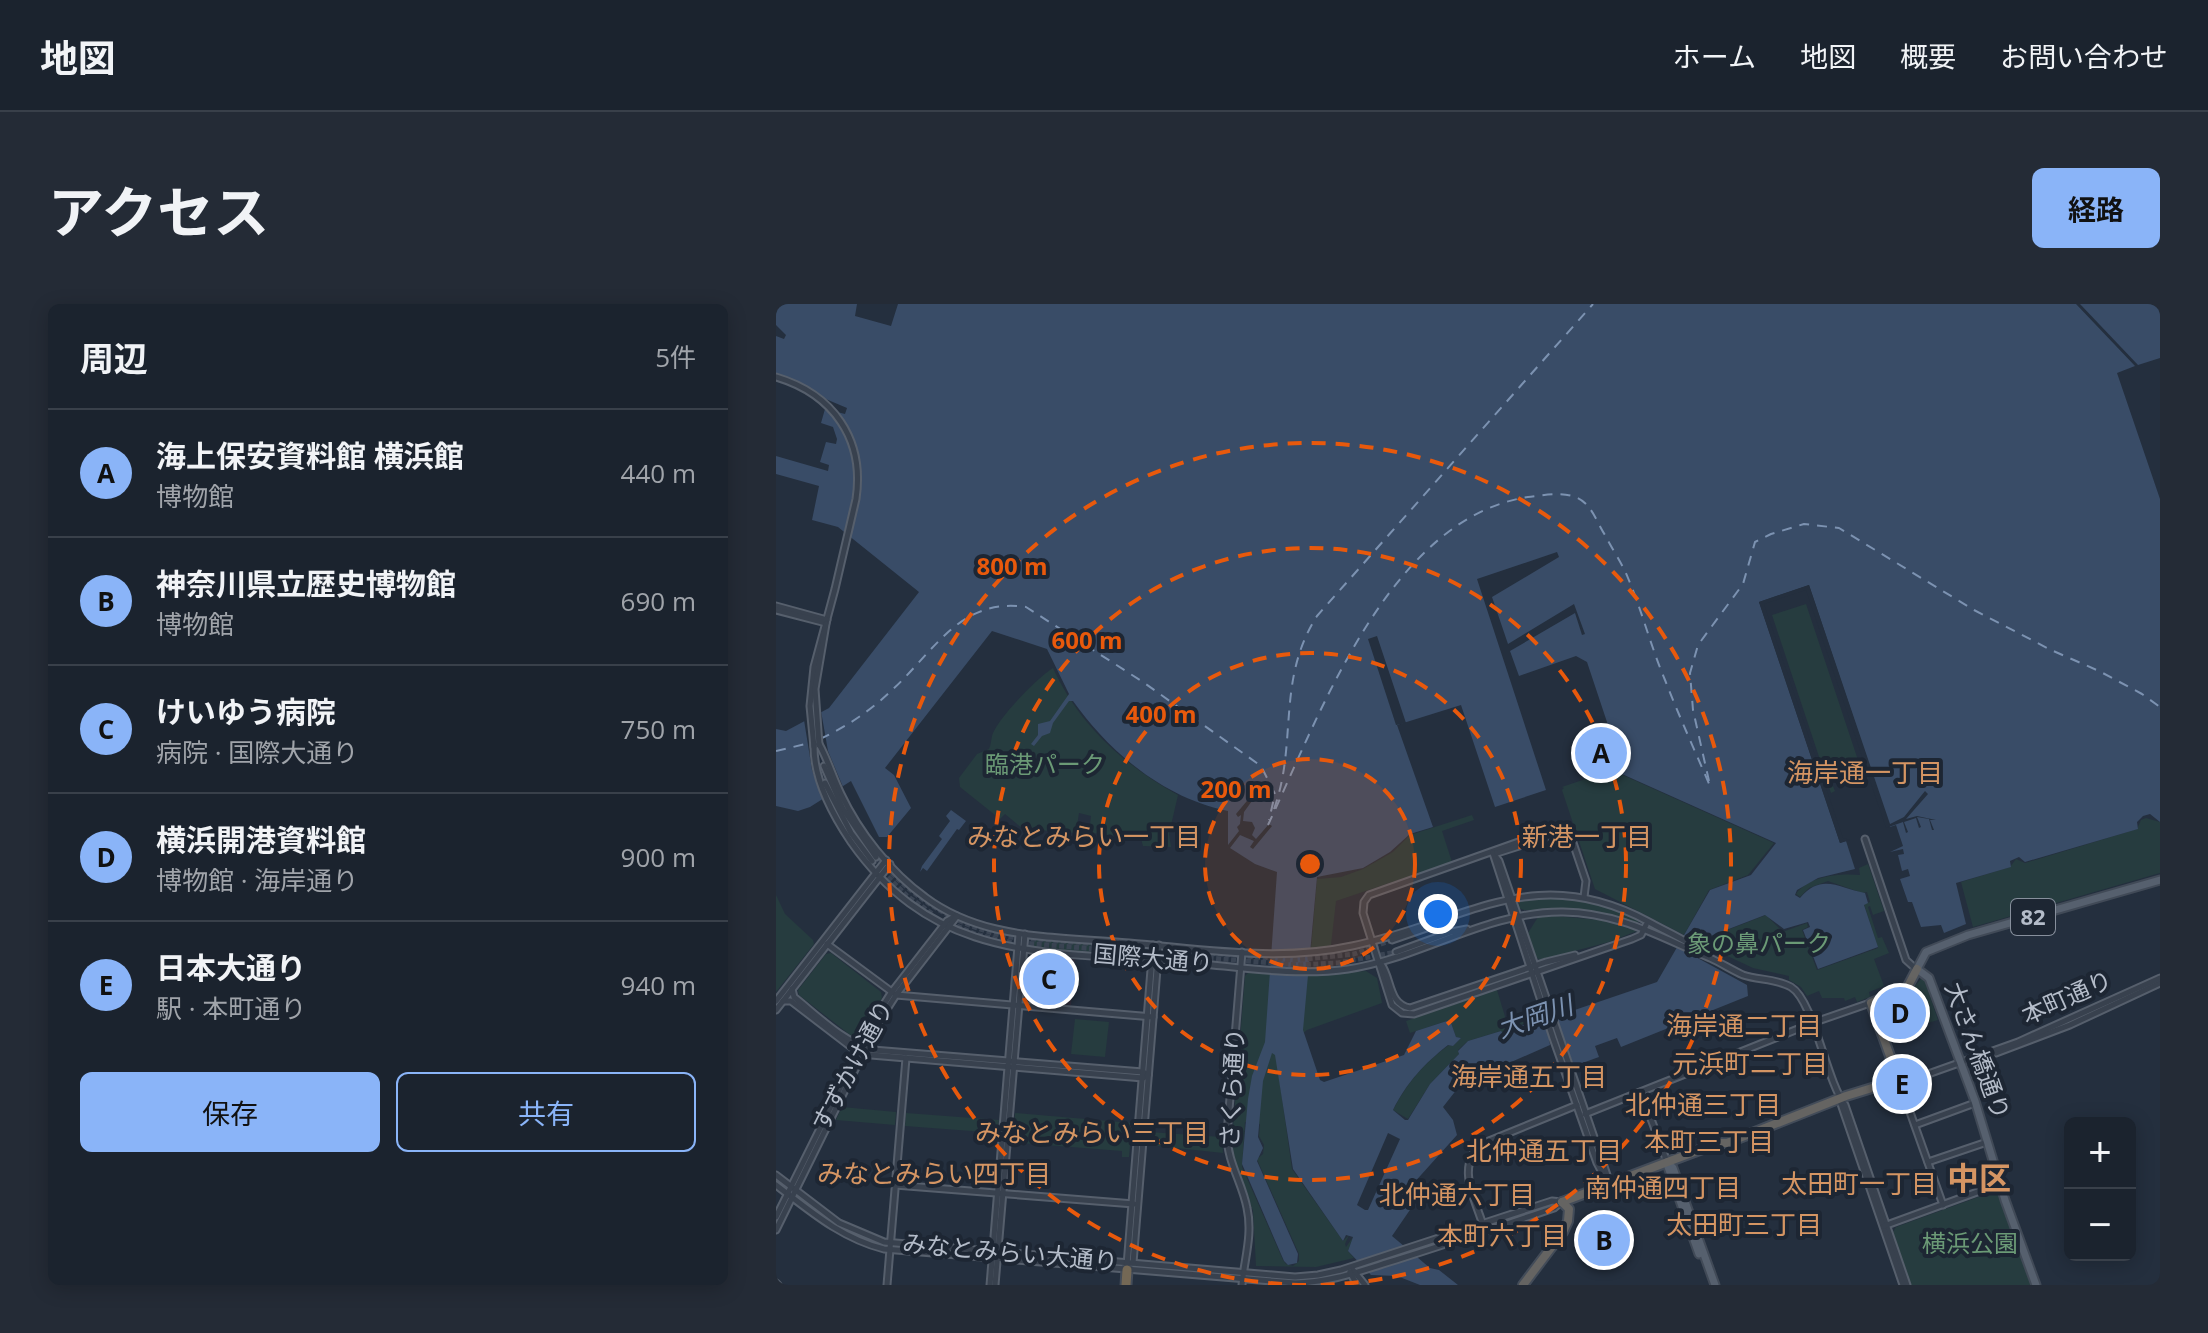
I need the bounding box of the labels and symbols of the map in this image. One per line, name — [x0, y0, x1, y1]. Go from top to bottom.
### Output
text: 800 m — [977, 549, 1047, 582]
text: 600 m — [1052, 623, 1122, 656]
text: 400 m — [1126, 697, 1196, 730]
pin: A — [1575, 723, 1627, 783]
park label: 臨港パーク — [985, 747, 1105, 780]
district label: 海岸通一丁目 — [1787, 754, 1943, 790]
text: 200 m — [1201, 772, 1271, 805]
district label: みなとみらい一丁目 — [967, 818, 1201, 854]
district label: 新港一丁目 — [1522, 818, 1652, 854]
centre of rings — [1296, 850, 1324, 878]
your location — [1418, 894, 1458, 934]
road number: 82 — [2011, 899, 2055, 935]
park label: 象の鼻パーク — [1687, 926, 1831, 959]
street label: 国際大通り — [1092, 936, 1214, 979]
pin: C — [1023, 949, 1075, 1009]
street label: 本町通り — [2016, 962, 2117, 1031]
street label: 大さん橋通り — [1938, 977, 2019, 1124]
pin: D — [1874, 983, 1926, 1043]
water label: 大岡川 — [1492, 985, 1580, 1046]
street label: すずかけ通り — [803, 994, 900, 1137]
district label: 海岸通二丁目 — [1666, 1007, 1822, 1043]
street label: さくら通り — [1212, 1027, 1251, 1149]
district label: 元浜町二丁目 — [1672, 1045, 1828, 1081]
pin: E — [1876, 1054, 1928, 1114]
district label: 海岸通五丁目 — [1451, 1058, 1607, 1094]
district label: 北仲通三丁目 — [1625, 1086, 1781, 1122]
district label: みなとみらい三丁目 — [975, 1114, 1209, 1150]
district label: 本町三丁目 — [1644, 1123, 1774, 1159]
district label: 北仲通五丁目 — [1466, 1132, 1622, 1168]
district label: みなとみらい四丁目 — [817, 1155, 1051, 1191]
district label: 中区 — [1947, 1156, 2011, 1199]
district label: 太田町一丁目 — [1781, 1165, 1937, 1201]
district label: 南仲通四丁目 — [1585, 1169, 1741, 1205]
district label: 北仲通六丁目 — [1379, 1176, 1535, 1212]
district label: 太田町三丁目 — [1666, 1206, 1822, 1242]
pin: B — [1578, 1210, 1630, 1270]
district label: 本町六丁目 — [1437, 1217, 1567, 1253]
street label: みなとみらい大通り — [901, 1226, 1119, 1277]
park label: 横浜公園 — [1922, 1226, 2018, 1259]

